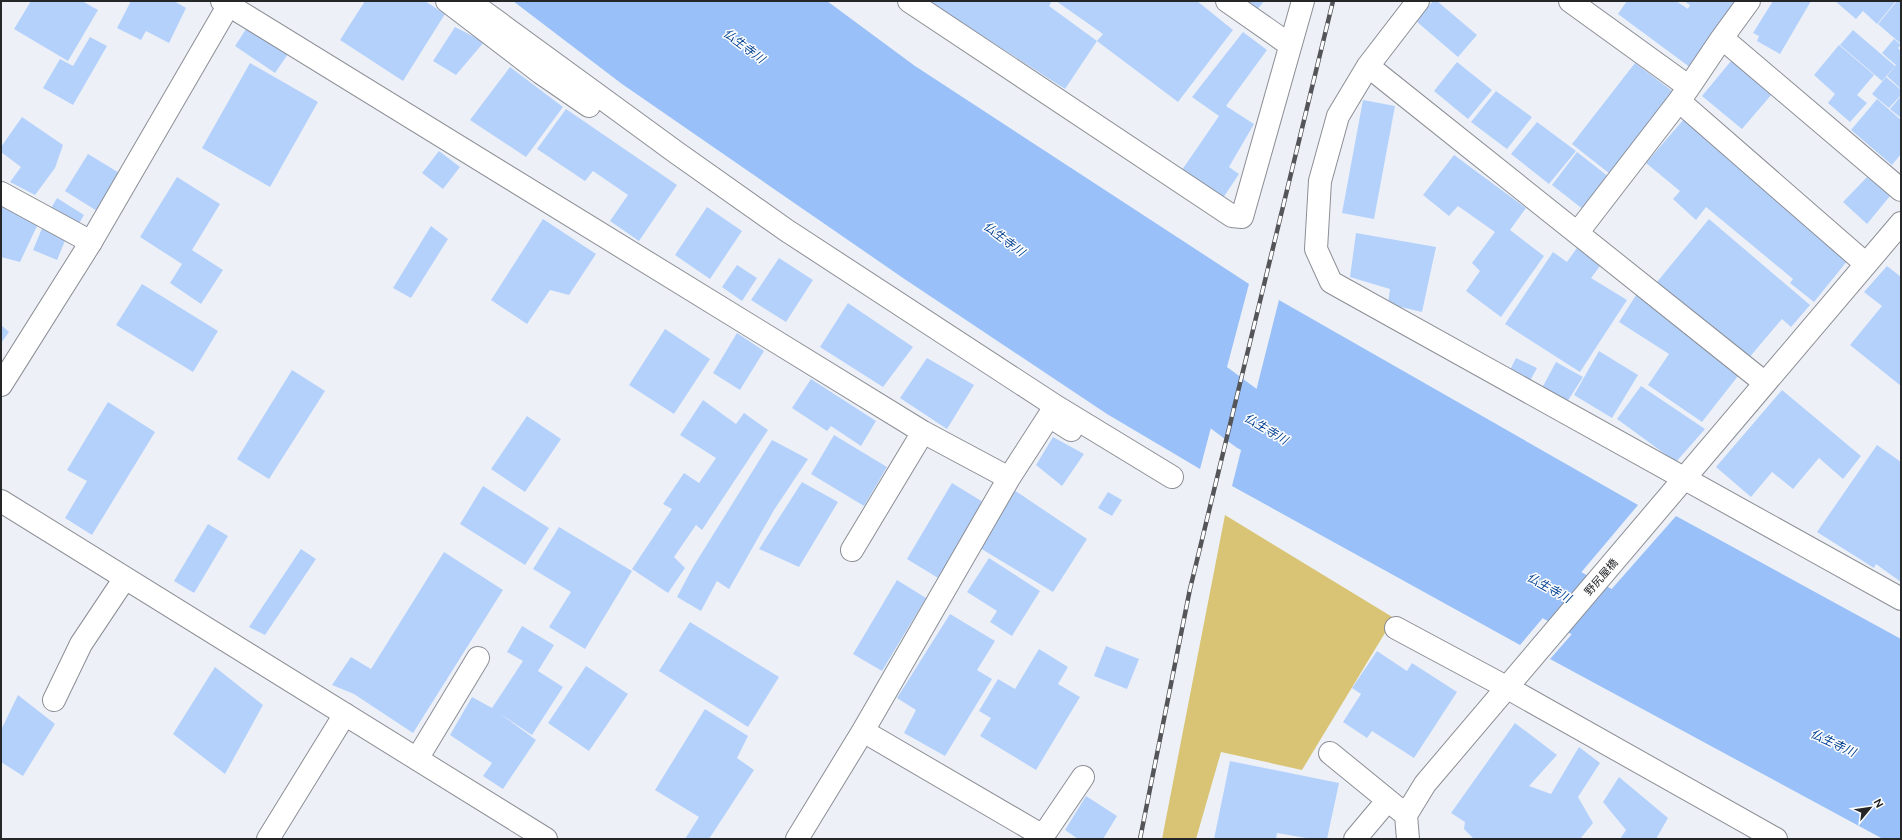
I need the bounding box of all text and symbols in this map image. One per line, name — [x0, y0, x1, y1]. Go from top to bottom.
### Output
water label: 仏生寺川 — [721, 26, 769, 66]
water label: 仏生寺川 — [981, 219, 1029, 259]
water label: 仏生寺川 — [1242, 411, 1292, 448]
street label: 野尻屋橋 — [1582, 556, 1620, 598]
water label: 仏生寺川 — [1525, 570, 1575, 606]
water label: 仏生寺川 — [1809, 727, 1860, 759]
north arrow — [1850, 788, 1890, 828]
text: N — [1872, 797, 1886, 810]

